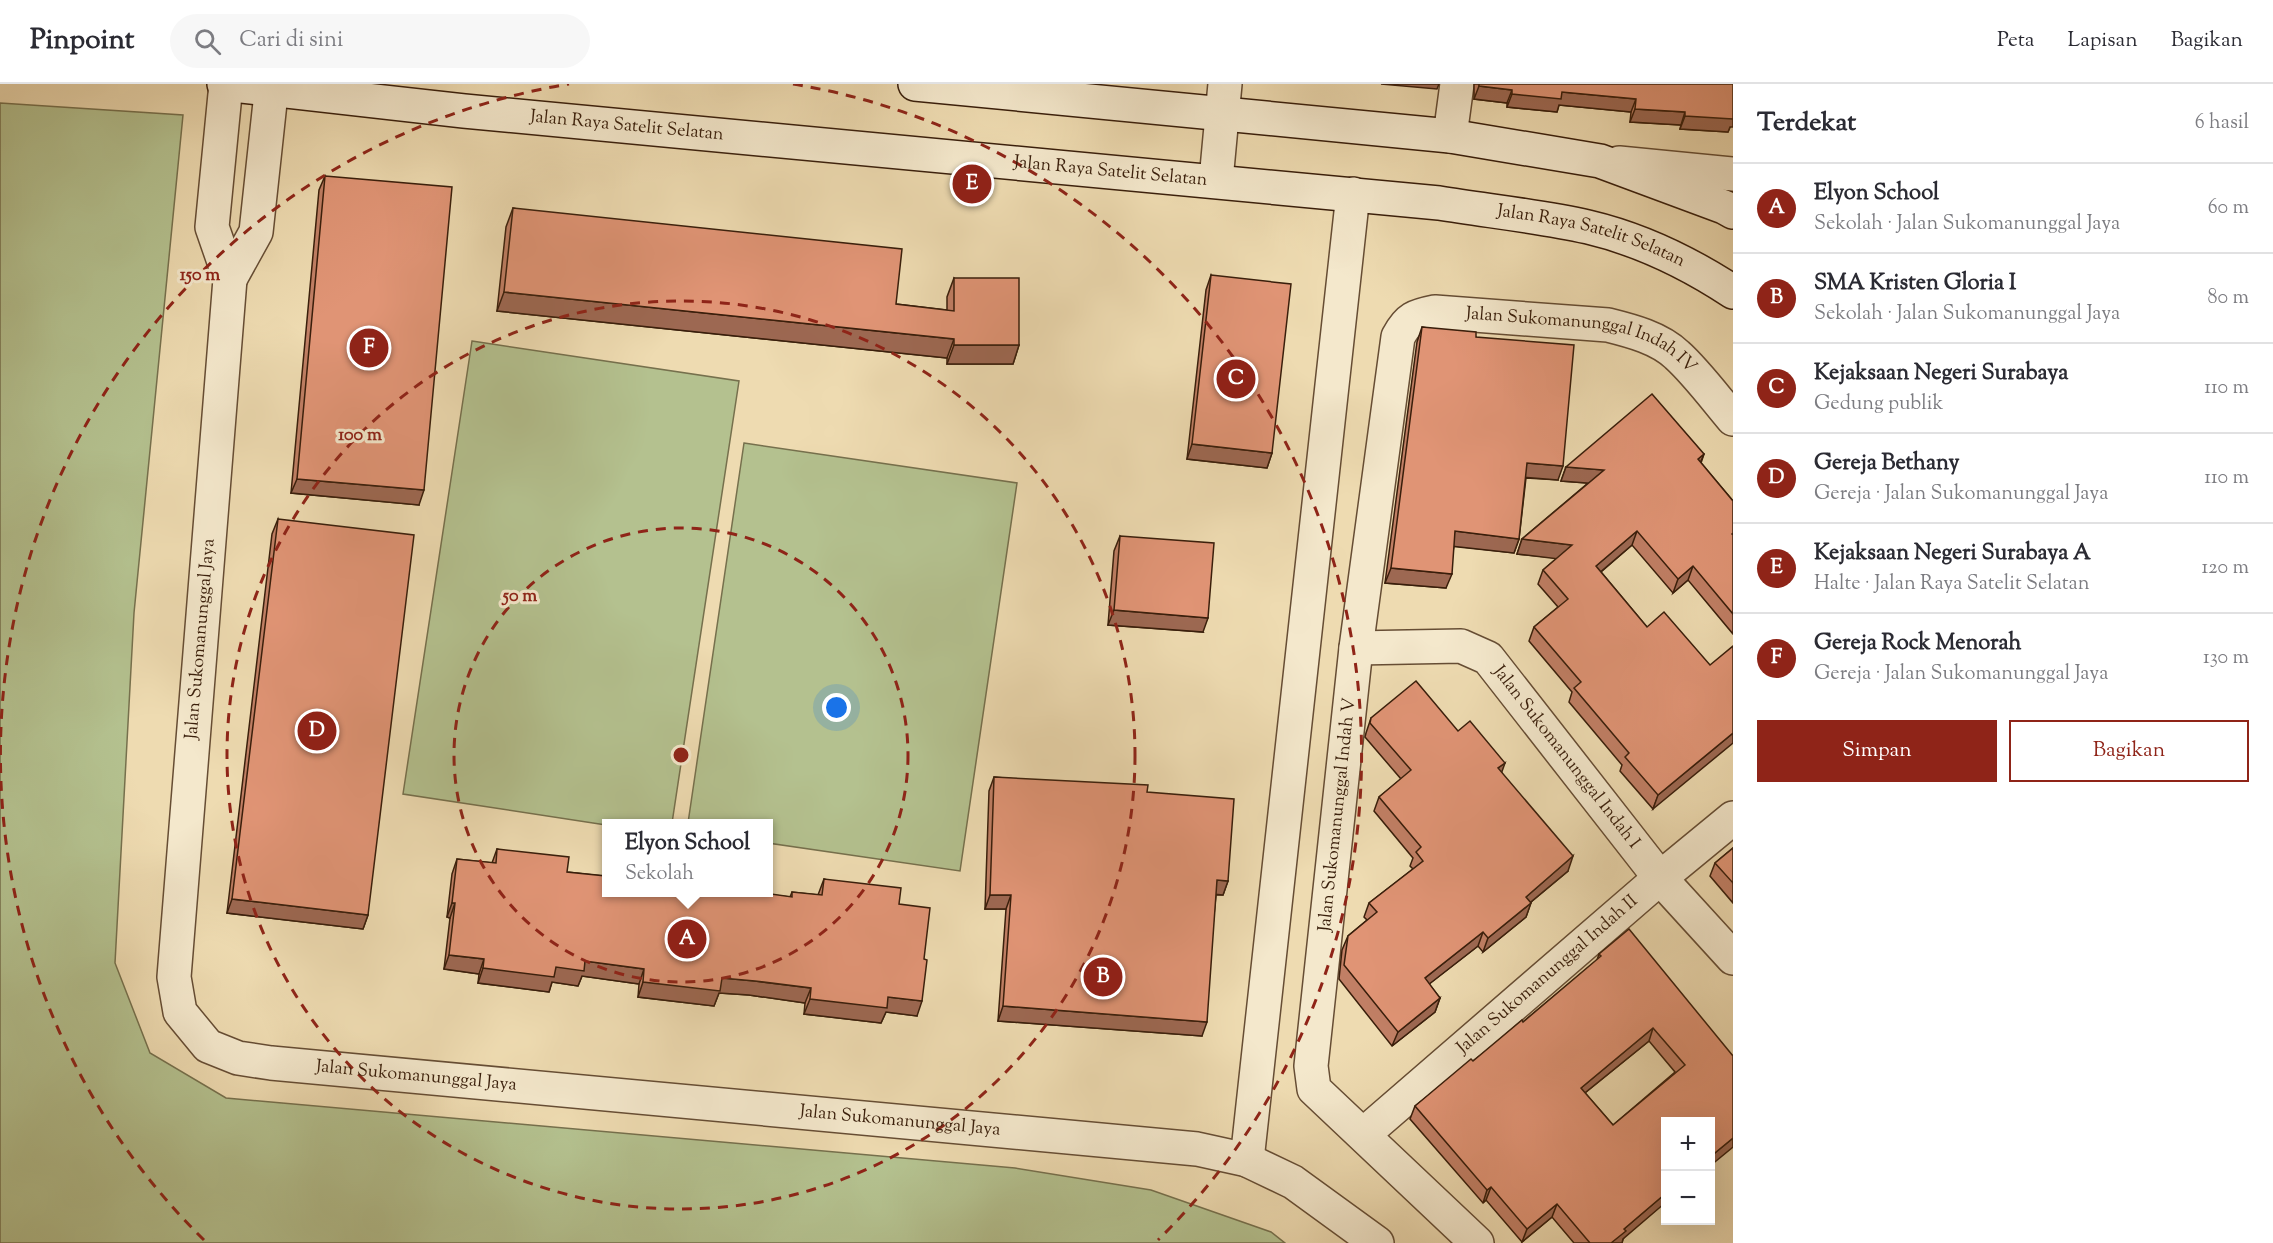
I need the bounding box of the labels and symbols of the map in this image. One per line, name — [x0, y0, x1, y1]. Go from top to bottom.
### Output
street label: Jalan Raya Satelit Selatan — [528, 104, 725, 148]
street label: Jalan Raya Satelit Selatan — [1012, 150, 1209, 194]
pin: E — [952, 162, 992, 206]
street label: Jalan Raya Satelit Selatan — [1495, 199, 1690, 275]
text: 150 m — [180, 263, 220, 289]
street label: Jalan Sukomanunggal Indah IV — [1464, 301, 1702, 380]
pin: F — [350, 326, 388, 370]
pin: C — [1216, 356, 1256, 402]
text: 100 m — [338, 423, 382, 449]
street label: Jalan Sukomanunggal Jaya — [179, 538, 223, 741]
text: 50 m — [501, 584, 537, 610]
street label: Jalan Sukomanunggal Indah I — [1485, 660, 1646, 855]
your location — [822, 693, 851, 722]
street label: Jalan Sukomanunggal Indah V — [1312, 696, 1364, 934]
pin: D — [298, 708, 336, 754]
centre of rings — [671, 745, 691, 765]
street label: Jalan Sukomanunggal Indah II — [1451, 889, 1644, 1061]
pin: A — [668, 916, 706, 962]
pin: B — [1084, 954, 1122, 1000]
street label: Jalan Sukomanunggal Jaya — [314, 1054, 518, 1099]
street label: Jalan Sukomanunggal Jaya — [798, 1099, 1002, 1144]

